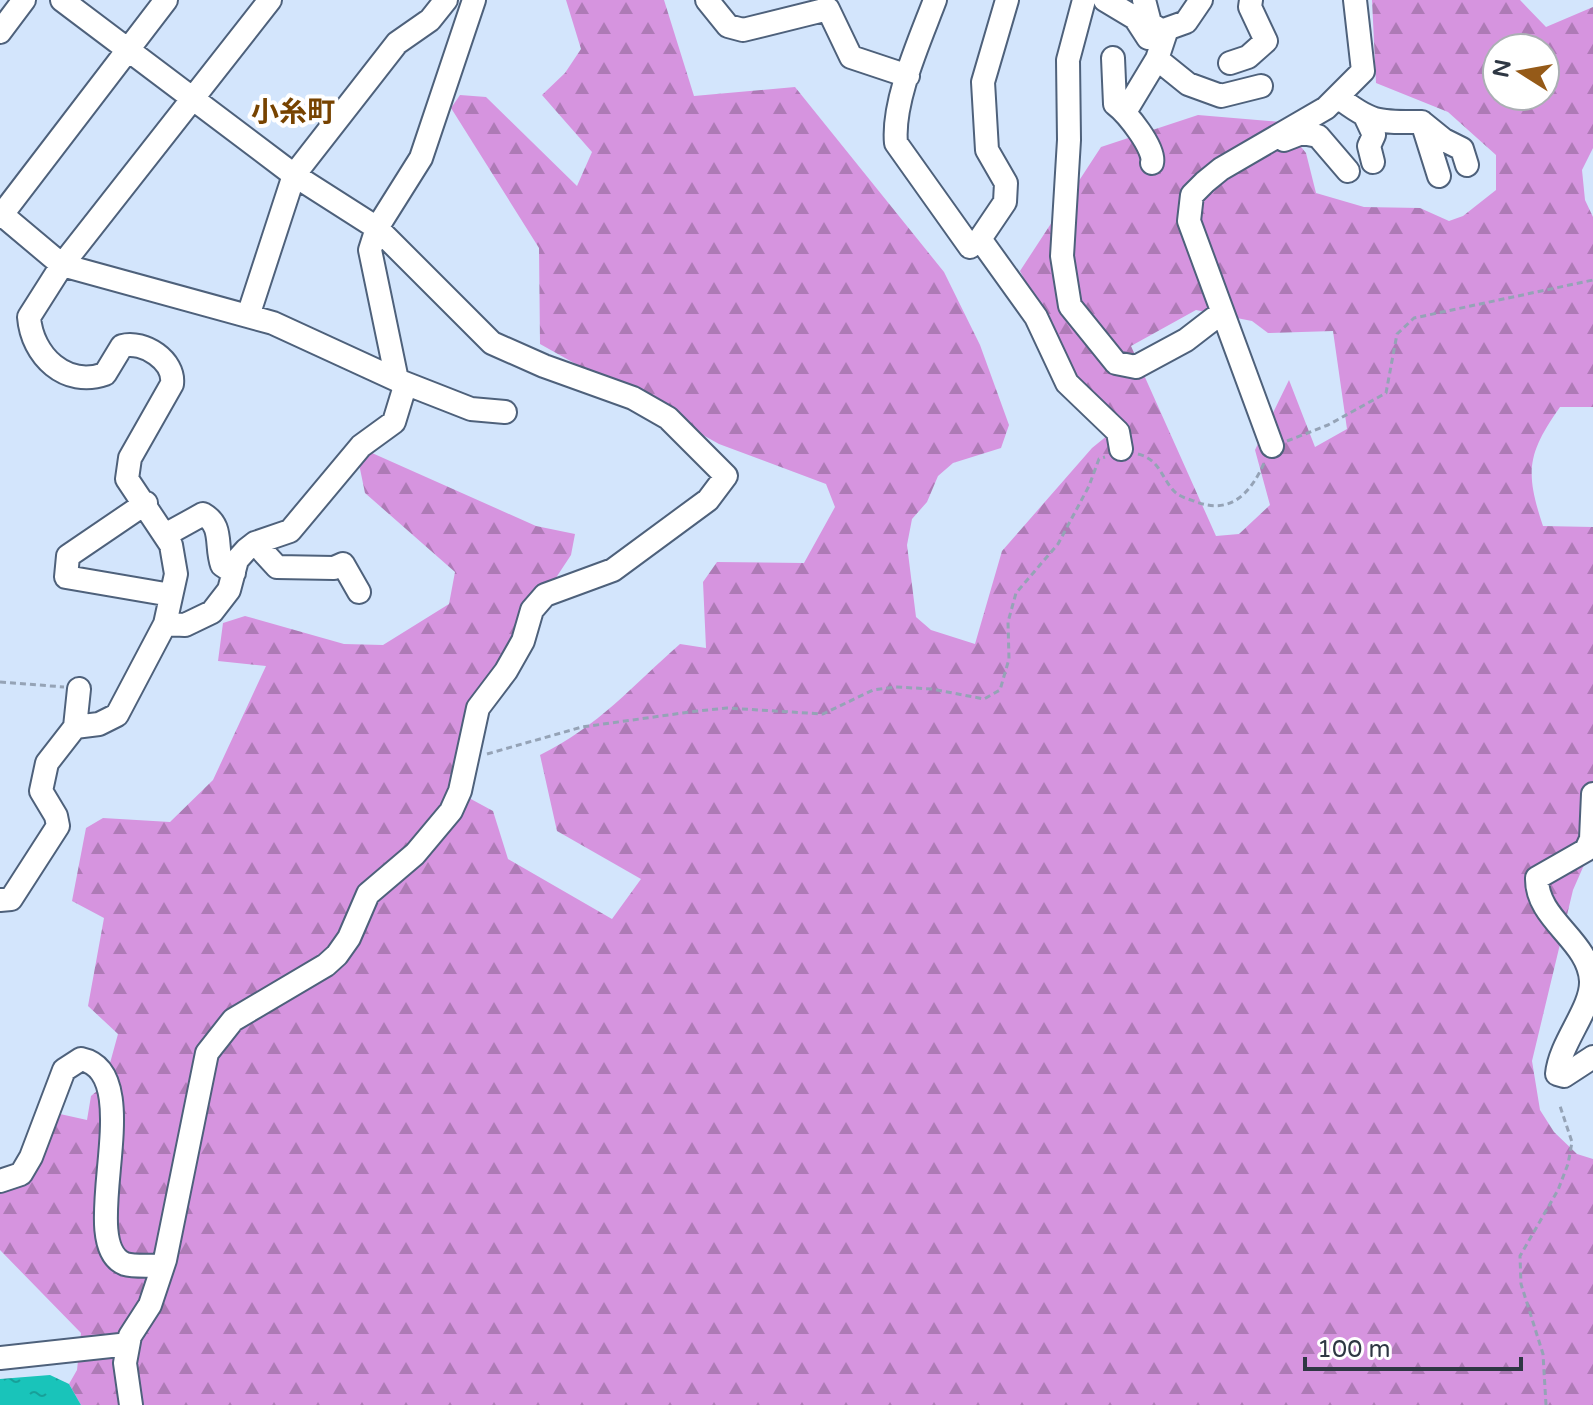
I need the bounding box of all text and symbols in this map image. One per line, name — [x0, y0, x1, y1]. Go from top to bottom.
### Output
north arrow — [1481, 32, 1561, 112]
text: N — [1488, 57, 1517, 80]
district label: 小糸町 — [251, 95, 335, 129]
scale bar — [1305, 1321, 1521, 1371]
text: 100 m — [1317, 1335, 1391, 1364]

